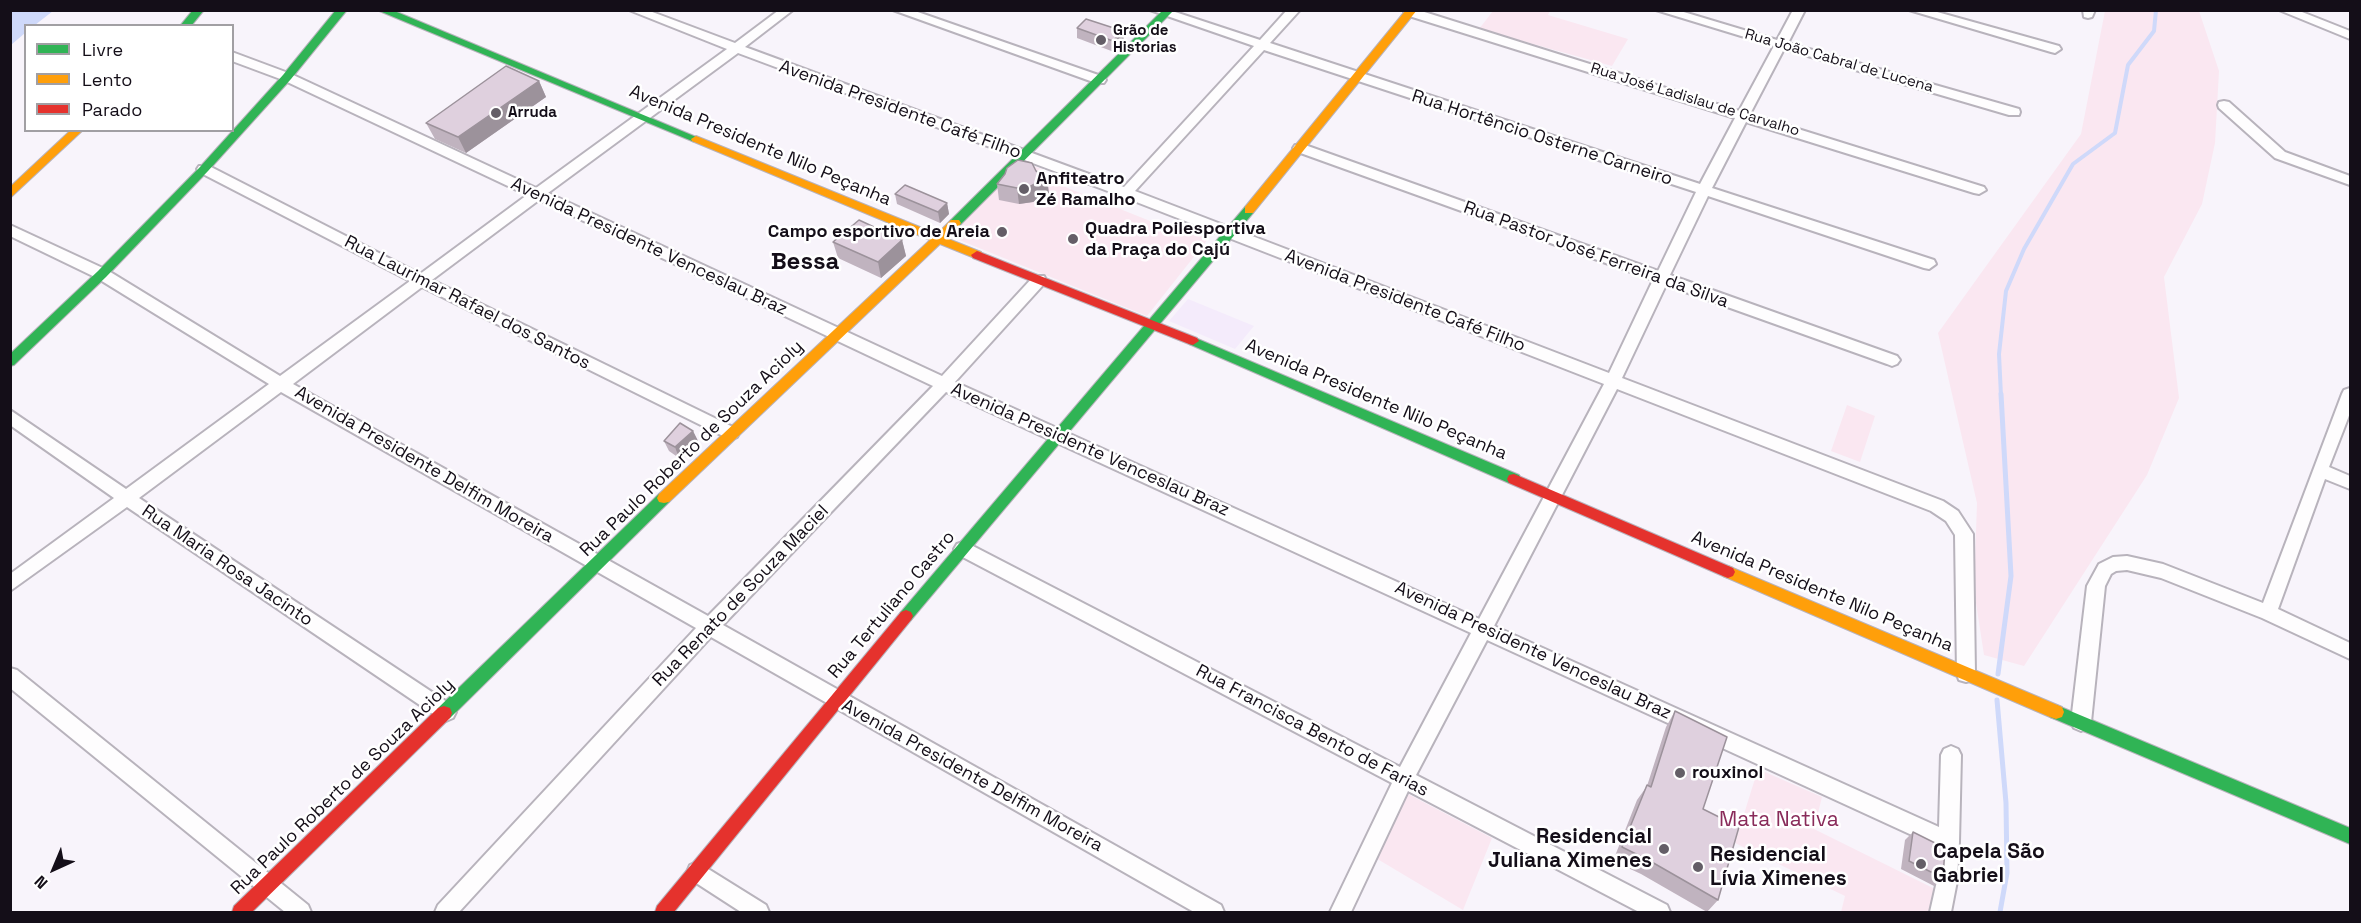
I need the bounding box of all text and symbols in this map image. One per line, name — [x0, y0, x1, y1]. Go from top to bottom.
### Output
place label: Grão de Historias — [1113, 22, 1177, 57]
legend — [24, 24, 234, 132]
street label: Rua João Cabral de Lucena — [1743, 25, 1935, 97]
marker: Grão de Historias — [1094, 33, 1108, 47]
text: Livre — [82, 38, 123, 61]
street label: Avenida Presidente Café Filho — [776, 56, 1024, 164]
street label: Rua José Ladislau de Carvalho — [1588, 60, 1802, 140]
text: Lento — [82, 68, 132, 91]
street label: Avenida Presidente Nilo Peçanha — [626, 81, 894, 211]
street label: Rua Hortêncio Osterne Carneiro — [1409, 86, 1675, 190]
text: Parado — [82, 98, 142, 121]
place label: Arruda — [508, 104, 557, 122]
marker: Arruda — [489, 106, 503, 120]
place label: Anfiteatro Zé Ramalho — [1036, 168, 1136, 210]
street label: Avenida Presidente Venceslau Braz — [507, 173, 791, 321]
marker: Anfiteatro Zé Ramalho — [1017, 182, 1031, 196]
street label: Rua Pastor José Ferreira da Silva — [1461, 197, 1731, 313]
place label: Quadra Poilesportiva da Praça do Cajú — [1085, 218, 1266, 260]
place label: Campo esportivo de Areia — [768, 221, 990, 243]
marker: Campo esportivo de Areia — [995, 225, 1009, 239]
street label: Rua Laurimar Rafael dos Santos — [340, 231, 594, 375]
marker: Quadra Poilesportiva da Praça do Cajú — [1066, 232, 1080, 246]
street label: Avenida Presidente Café Filho — [1282, 245, 1528, 357]
district label: Bessa — [771, 248, 839, 276]
street label: Avenida Presidente Nilo Peçanha — [1242, 335, 1510, 465]
street label: Rua Paulo Roberto de Souza Acioly — [576, 336, 808, 562]
street label: Avenida Presidente Venceslau Braz — [947, 379, 1233, 521]
street label: Avenida Presidente Delfim Moreira — [291, 382, 557, 548]
street label: Rua Maria Rosa Jacinto — [137, 501, 317, 631]
street label: Rua Renato de Souza Maciel — [648, 501, 834, 691]
street label: Rua Tertuliano Castro — [824, 527, 960, 683]
street label: Avenida Presidente Nilo Peçanha — [1688, 527, 1956, 657]
street label: Avenida Presidente Venceslau Braz — [1391, 577, 1675, 725]
street label: Rua Francisca Bento de Farias — [1192, 660, 1432, 802]
street label: Rua Paulo Roberto de Souza Acioly — [227, 674, 459, 900]
street label: Avenida Presidente Delfim Moreira — [838, 695, 1106, 857]
place label: rouxinol — [1692, 762, 1763, 784]
marker: rouxinol — [1673, 766, 1687, 780]
park label: Mata Nativa — [1719, 807, 1839, 833]
place label: Residencial Juliana Ximenes — [1488, 824, 1652, 874]
north arrow — [24, 839, 84, 899]
place label: Capela São Gabriel — [1933, 839, 2045, 889]
marker: Residencial Juliana Ximenes — [1657, 842, 1671, 856]
place label: Residencial Lívia Ximenes — [1710, 842, 1847, 892]
marker: Capela São Gabriel — [1914, 857, 1928, 871]
marker: Residencial Lívia Ximenes — [1691, 860, 1705, 874]
text: N — [30, 871, 52, 894]

